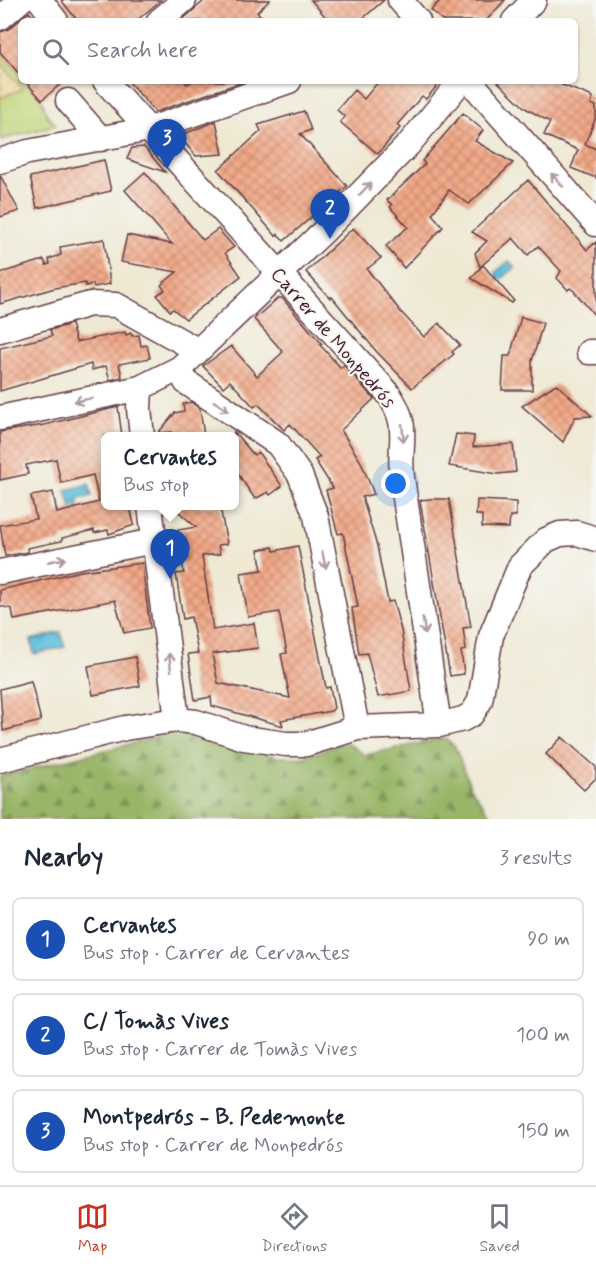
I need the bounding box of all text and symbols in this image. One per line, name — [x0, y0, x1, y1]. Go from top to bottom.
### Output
search box — [18, 18, 578, 84]
icon: search — [39, 35, 72, 68]
text: Search here — [87, 37, 198, 65]
pin: 3 — [148, 120, 186, 169]
one-way arrow — [550, 173, 564, 188]
one-way arrow — [358, 181, 372, 196]
pin: 2 — [310, 190, 350, 239]
street label: Carrer de Monpedrós — [264, 262, 402, 414]
one-way arrow — [74, 395, 93, 407]
one-way arrow — [213, 400, 229, 412]
one-way arrow — [398, 422, 409, 442]
popup — [101, 432, 239, 510]
text: Cervantes — [123, 444, 217, 472]
your location — [381, 469, 410, 498]
text: Bus stop — [123, 472, 190, 499]
pin: 1 — [150, 530, 190, 579]
one-way arrow — [319, 550, 330, 569]
one-way arrow — [48, 554, 67, 566]
one-way arrow — [419, 615, 430, 635]
one-way arrow — [164, 652, 175, 672]
text: Nearby — [24, 841, 103, 875]
text: 3 results — [500, 845, 572, 872]
text: Cervantes — [83, 912, 176, 940]
text: 1 — [41, 926, 50, 953]
text: 90 m — [527, 926, 570, 953]
text: Bus stop · Carrer de Cervantes — [83, 940, 350, 967]
text: C/ Tomàs Vives — [83, 1008, 229, 1036]
text: 2 — [41, 1022, 50, 1049]
text: 100 m — [516, 1022, 570, 1049]
text: Bus stop · Carrer de Tomàs Vives — [83, 1036, 357, 1063]
text: Montpedrós - B. Pedemonte — [83, 1104, 345, 1132]
text: 3 — [41, 1118, 50, 1145]
text: 150 m — [517, 1118, 570, 1145]
text: Bus stop · Carrer de Monpedrós — [83, 1132, 343, 1159]
tab: Map — [76, 1200, 109, 1257]
tab: Directions — [261, 1200, 327, 1257]
tab: Saved — [479, 1200, 520, 1257]

